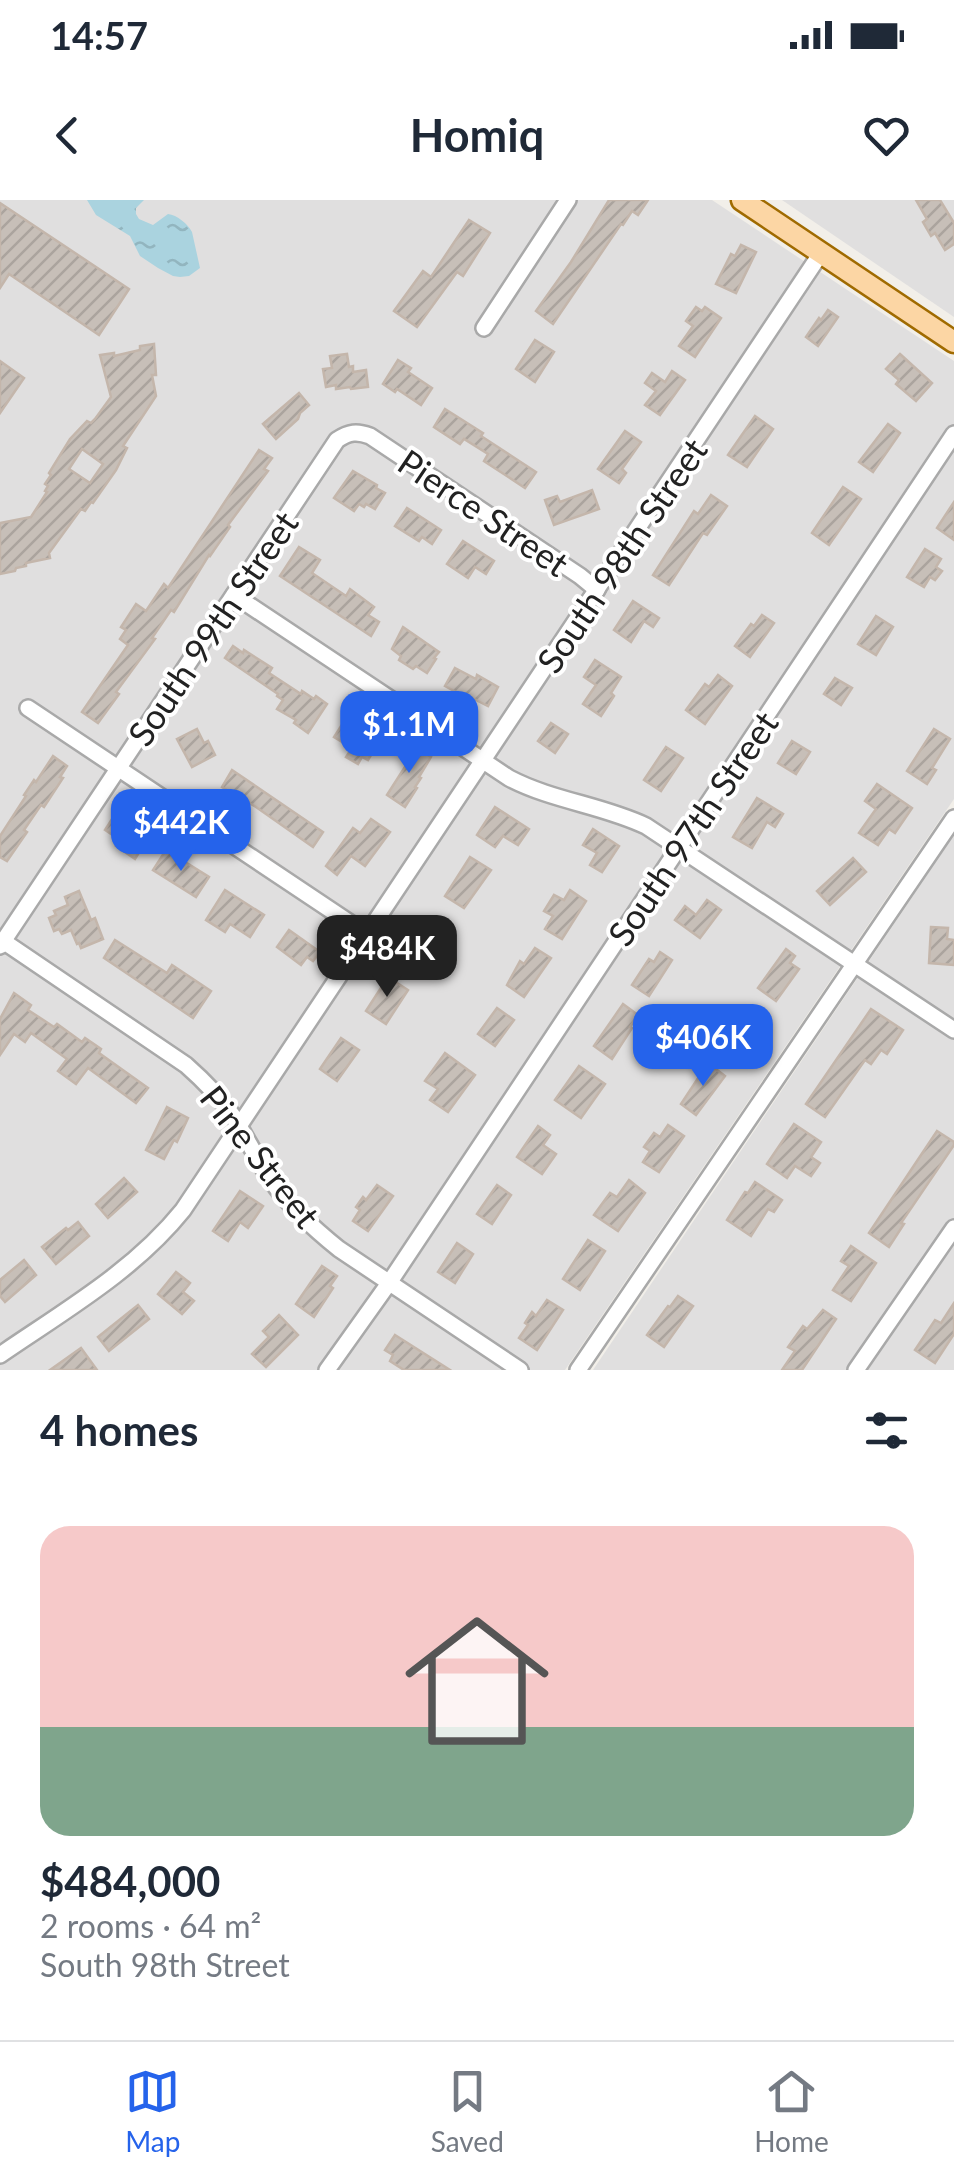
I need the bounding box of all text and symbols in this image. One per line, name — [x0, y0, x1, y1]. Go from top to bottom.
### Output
text: 14:57 — [50, 12, 148, 58]
icon: back — [40, 108, 95, 163]
text: Homiq — [410, 108, 544, 162]
icon: heart — [859, 108, 914, 163]
street label: South 98th Street — [527, 430, 715, 680]
street label: Pierce Street — [391, 440, 577, 584]
street label: South 99th Street — [118, 503, 306, 753]
pin: $1.1M — [339, 691, 479, 776]
street label: South 97th Street — [598, 703, 786, 953]
text: $1.1M — [362, 704, 456, 743]
pin: $442K — [111, 789, 251, 874]
text: $442K — [133, 802, 229, 841]
pin: $484K — [317, 915, 457, 1000]
text: $484K — [339, 928, 435, 967]
pin: $406K — [633, 1004, 773, 1089]
text: $406K — [655, 1017, 751, 1056]
street label: Pine Street — [193, 1077, 330, 1236]
icon: filters — [859, 1403, 914, 1458]
text: 4 homes — [40, 1405, 198, 1455]
icon: home — [387, 1591, 567, 1771]
text: $484,000 — [40, 1856, 220, 1906]
text: 2 rooms · 64 m² — [40, 1906, 261, 1945]
text: South 98th Street — [40, 1945, 290, 1984]
tab: Map — [125, 2064, 180, 2158]
tab: Saved — [431, 2064, 504, 2158]
tab: Home — [754, 2064, 829, 2158]

